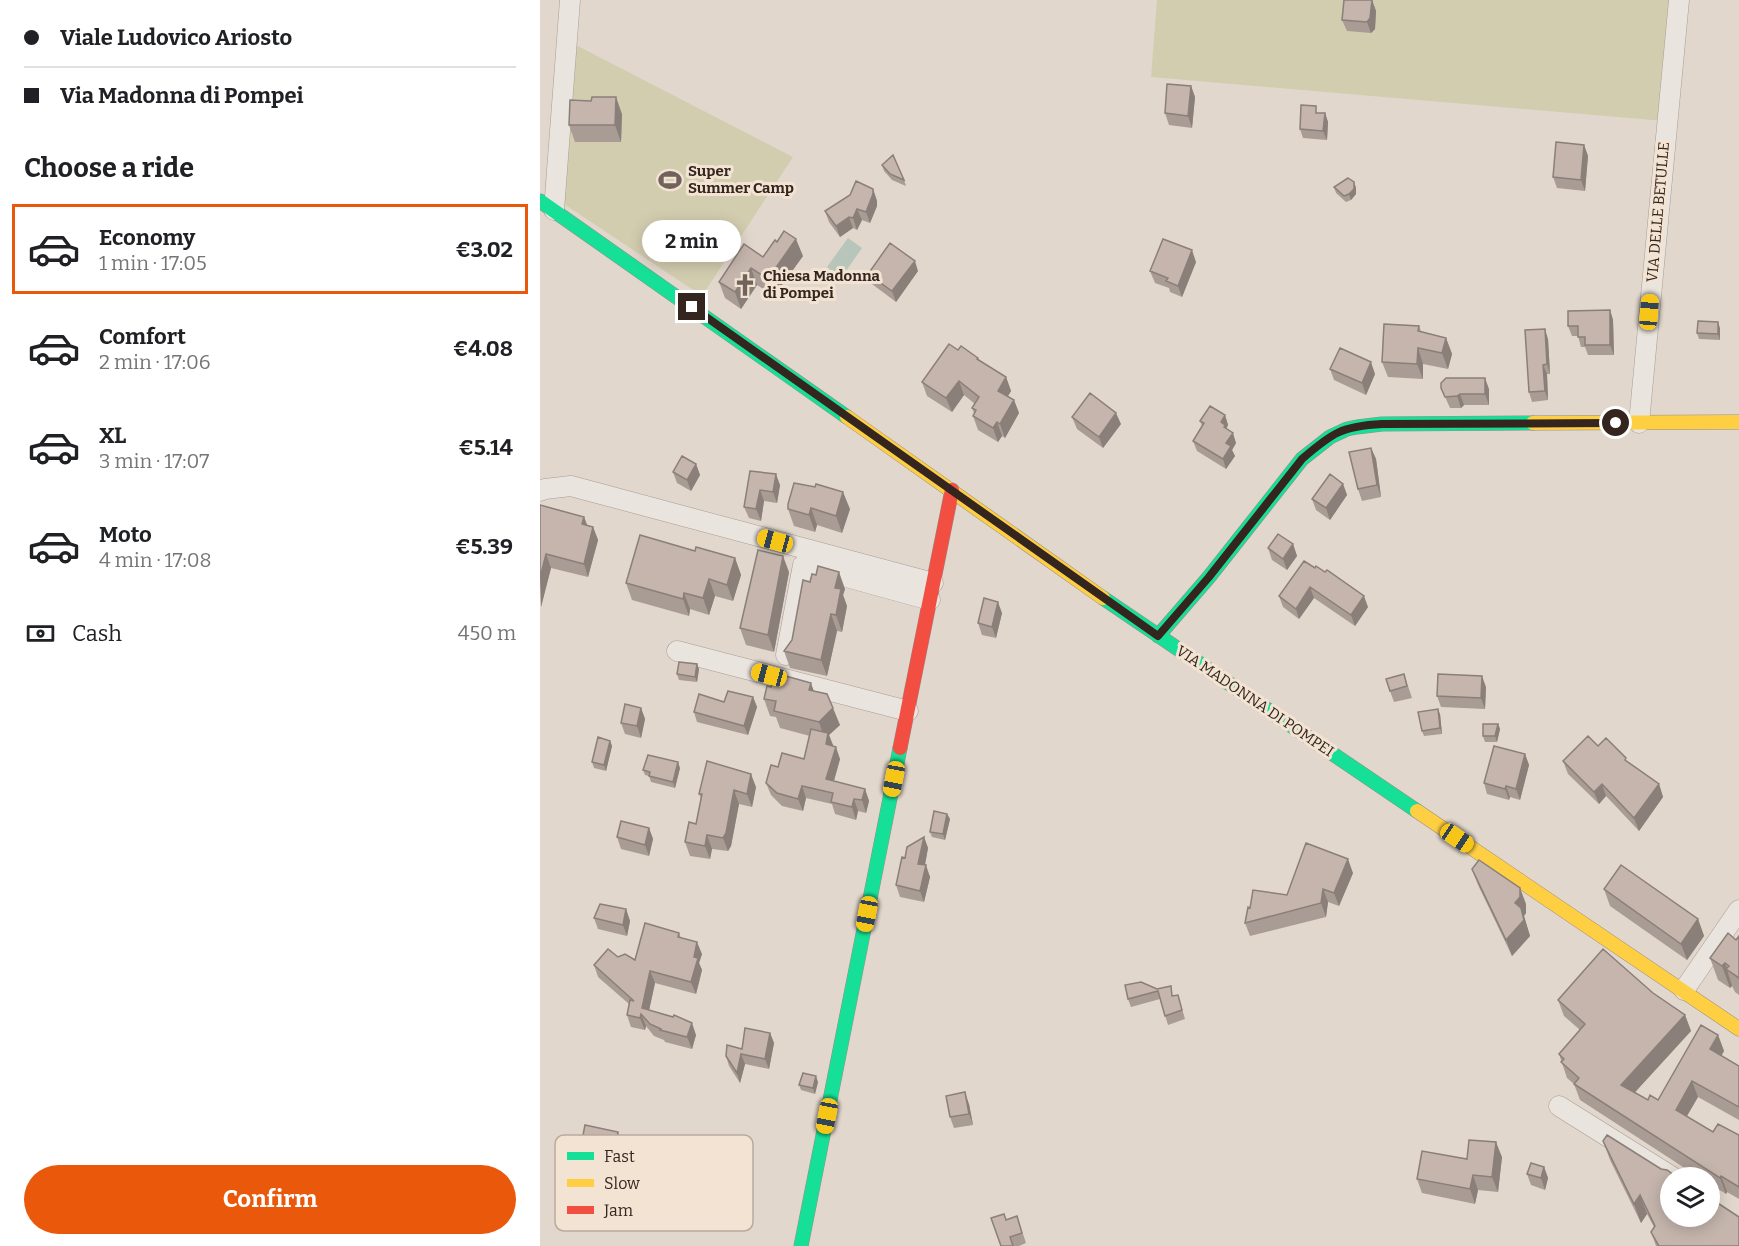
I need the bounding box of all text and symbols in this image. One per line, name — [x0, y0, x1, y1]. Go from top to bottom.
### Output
text: Viale Ludovico Ariosto — [60, 24, 292, 51]
text: Via Madonna di Pompei — [60, 82, 303, 109]
street label: VIA DELLE BETULLE — [1643, 141, 1673, 283]
text: Choose a ride — [24, 152, 194, 184]
place label: Super Summer Camp — [688, 162, 794, 197]
sports icon: Super Summer Camp — [657, 167, 683, 193]
callout: 2 min — [642, 220, 741, 262]
icon: car — [27, 222, 81, 276]
text: Economy — [99, 224, 195, 251]
text: 2 min — [665, 229, 718, 253]
text: €3.02 — [455, 236, 513, 263]
text: 1 min · 17:05 — [99, 251, 207, 275]
place label: Chiesa Madonna di Pompei — [763, 267, 881, 302]
church icon: Chiesa Madonna di Pompei — [732, 272, 758, 298]
route end — [678, 293, 705, 320]
car — [1638, 293, 1660, 331]
icon: car — [27, 321, 81, 375]
text: Comfort — [99, 323, 186, 350]
text: €4.08 — [453, 335, 513, 362]
text: 2 min · 17:06 — [99, 350, 211, 374]
route start — [1602, 409, 1629, 436]
icon: car — [27, 420, 81, 474]
text: XL — [99, 422, 126, 449]
text: €5.14 — [459, 434, 513, 461]
text: 3 min · 17:07 — [99, 449, 209, 473]
icon: car — [27, 519, 81, 573]
text: Moto — [99, 521, 152, 548]
car — [755, 528, 795, 554]
text: €5.39 — [455, 533, 513, 560]
text: 4 min · 17:08 — [99, 548, 212, 572]
icon: cash — [24, 617, 57, 650]
text: Cash — [72, 620, 122, 647]
text: 450 m — [458, 621, 516, 645]
street label: VIA MADONNA DI POMPEI — [1173, 642, 1337, 760]
car — [749, 662, 789, 688]
car — [882, 760, 906, 798]
car — [1437, 820, 1477, 856]
car — [855, 895, 879, 933]
car — [815, 1097, 839, 1135]
legend — [555, 1135, 753, 1231]
text: Fast — [604, 1147, 635, 1166]
button: Confirm — [24, 1165, 516, 1234]
map controls — [1660, 1167, 1720, 1227]
button: layers — [1660, 1167, 1720, 1227]
text: Slow — [604, 1174, 640, 1193]
text: Jam — [603, 1201, 633, 1220]

